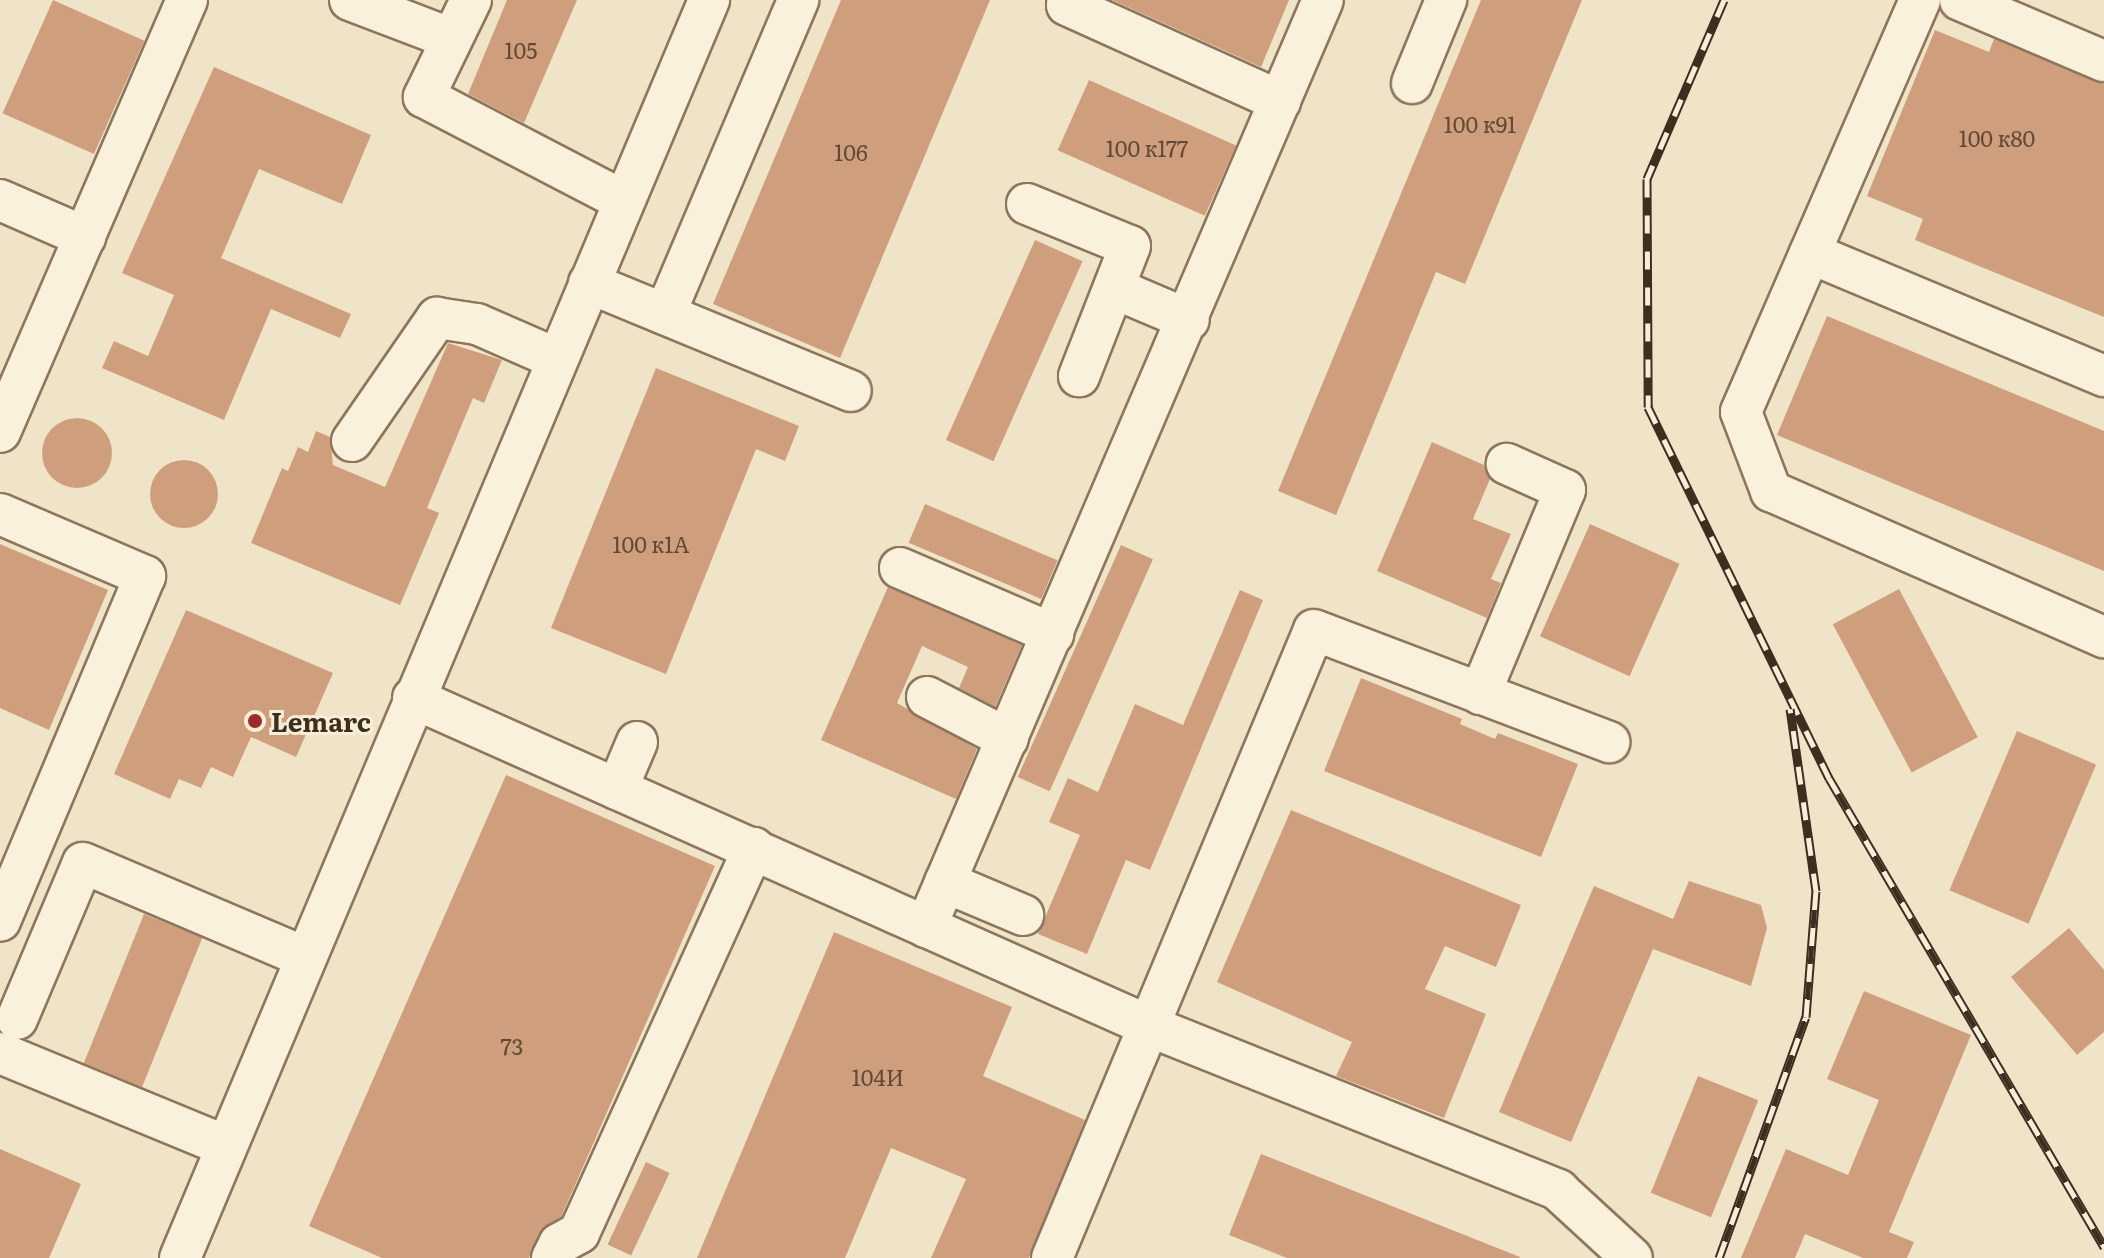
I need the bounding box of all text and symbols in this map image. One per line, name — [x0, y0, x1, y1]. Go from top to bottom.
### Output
house number: 105 — [505, 37, 537, 63]
house number: 100 к91 — [1444, 111, 1516, 137]
house number: 100 к80 — [1959, 125, 2035, 151]
house number: 100 к177 — [1106, 135, 1188, 161]
house number: 106 — [834, 139, 868, 165]
house number: 100 к1А — [613, 531, 689, 557]
place label: Lemarc — [271, 705, 371, 737]
marker: Lemarc — [246, 712, 264, 730]
house number: 73 — [501, 1033, 523, 1059]
house number: 104И — [852, 1064, 904, 1090]

